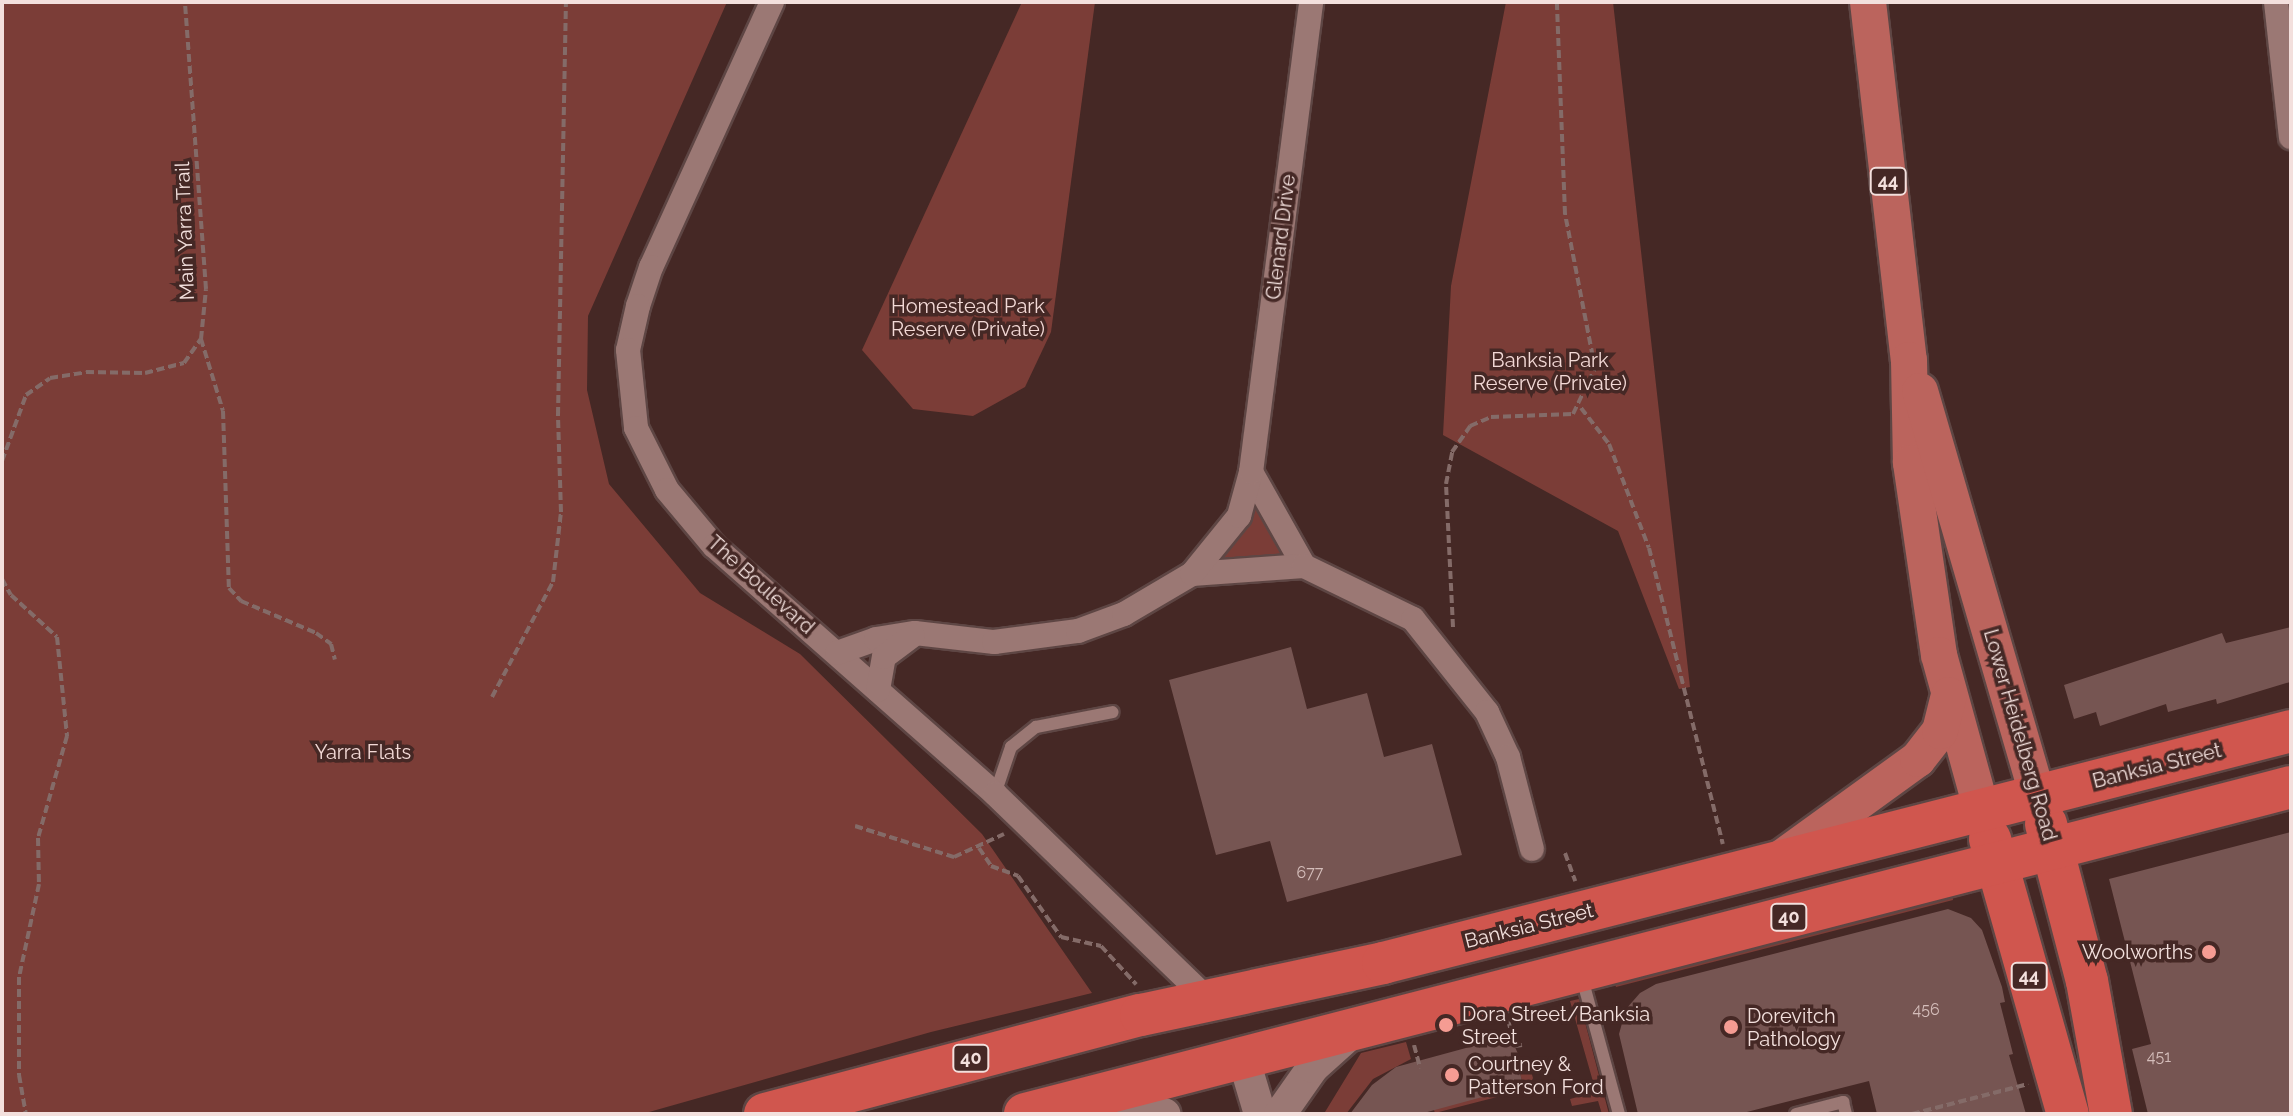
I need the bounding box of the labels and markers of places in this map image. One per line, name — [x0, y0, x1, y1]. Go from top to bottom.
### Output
place label: Woolworths — [2082, 940, 2193, 964]
marker: Woolworths — [2200, 943, 2218, 961]
place label: Dora Street/Banksia Street — [1462, 1002, 1650, 1049]
place label: Dorevitch Pathology — [1747, 1004, 1841, 1051]
marker: Dora Street/Banksia Street — [1437, 1016, 1455, 1034]
marker: Dorevitch Pathology — [1722, 1018, 1740, 1036]
place label: Courtney & Patterson Ford — [1468, 1052, 1604, 1099]
marker: Courtney & Patterson Ford — [1443, 1066, 1461, 1084]

